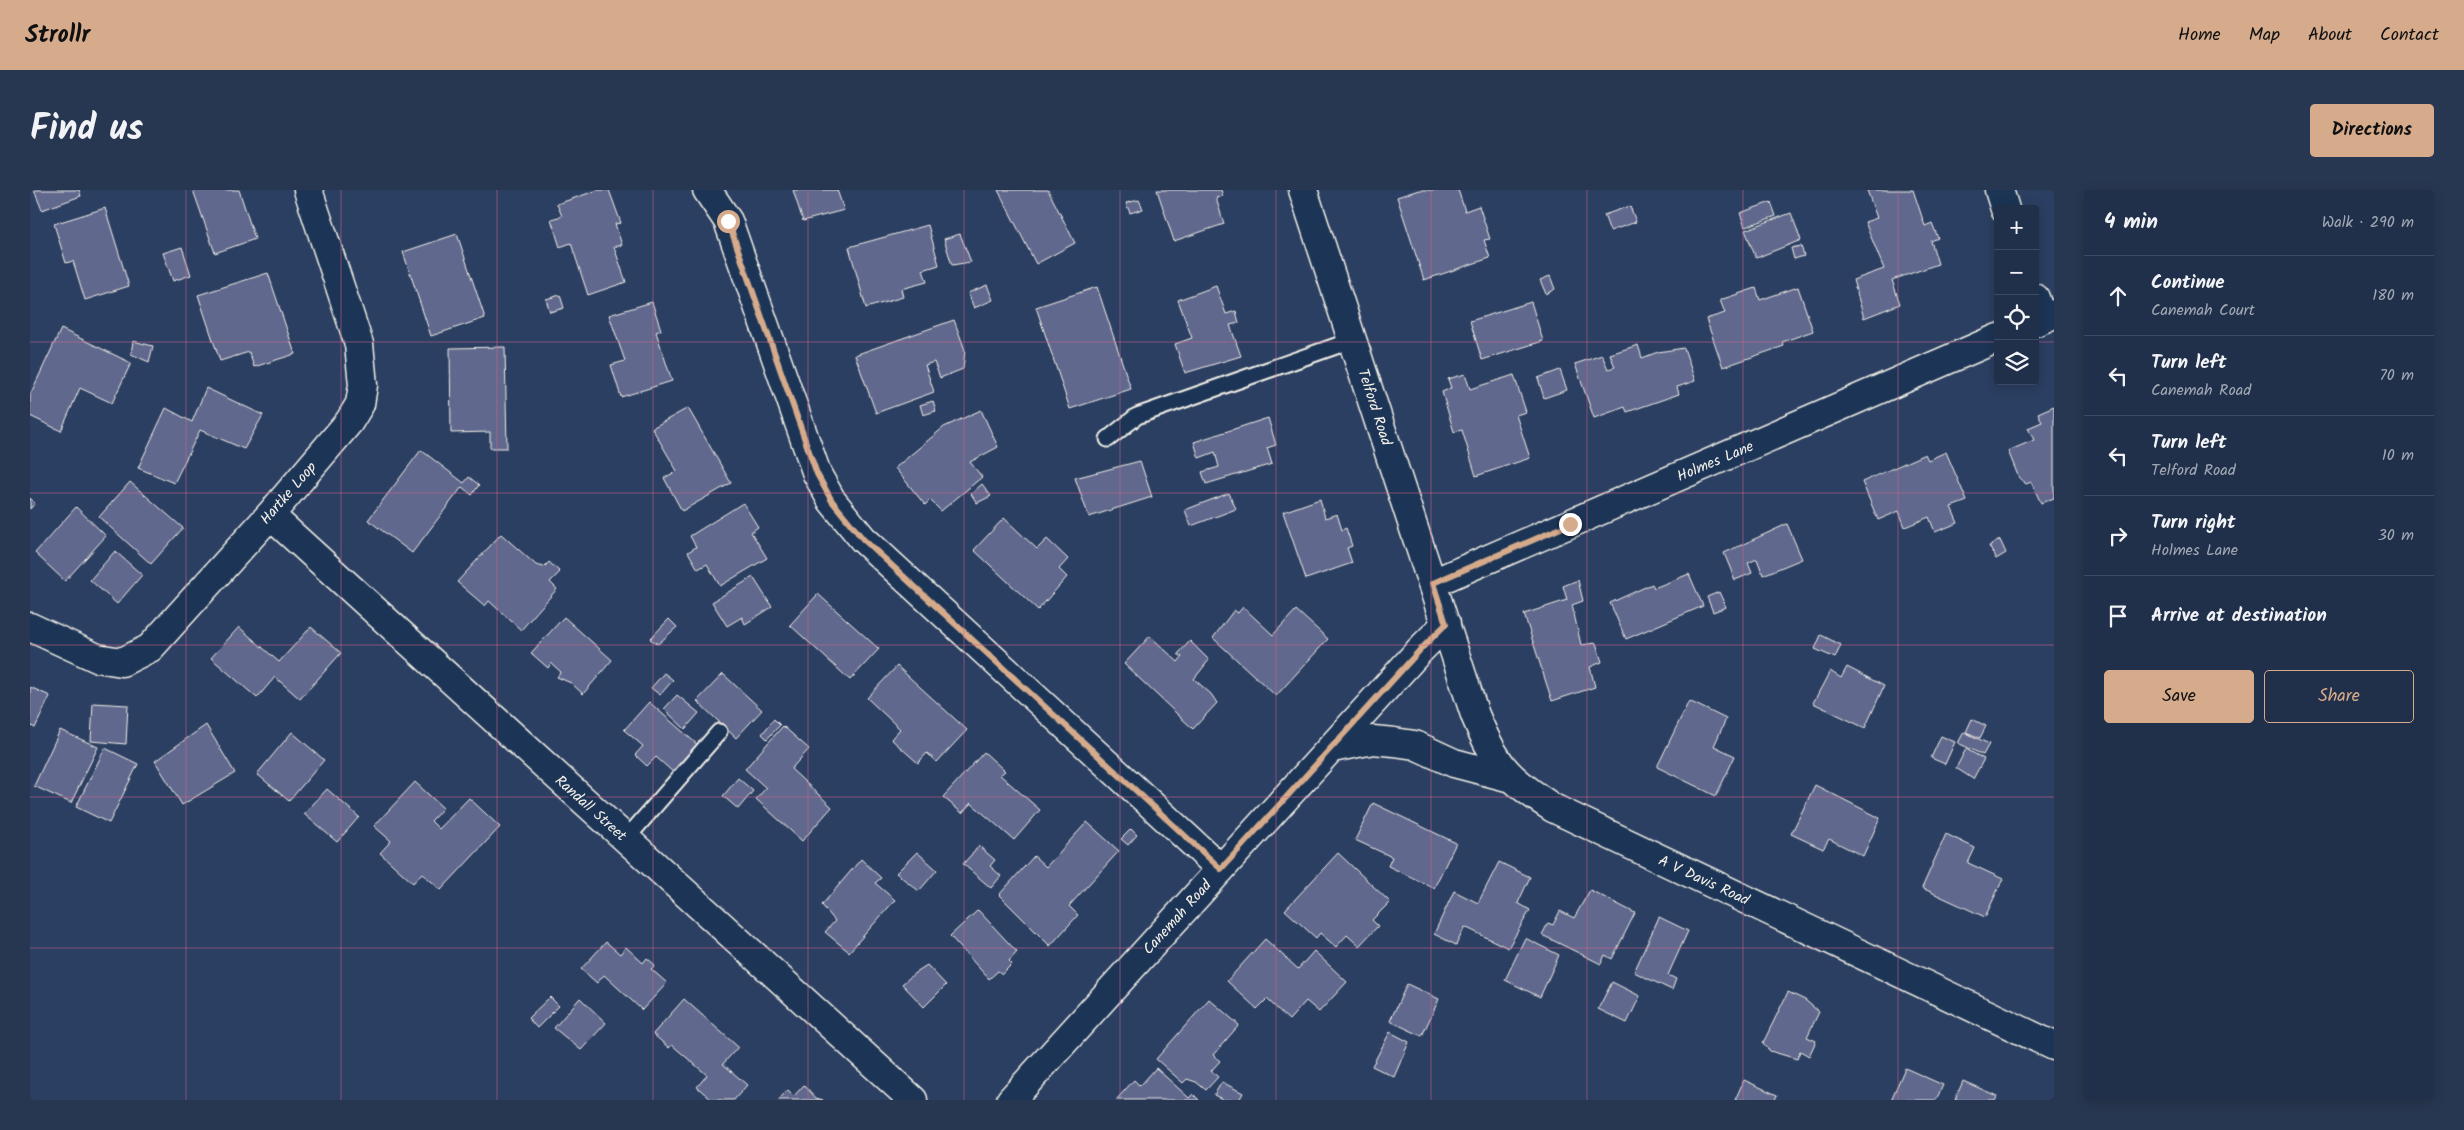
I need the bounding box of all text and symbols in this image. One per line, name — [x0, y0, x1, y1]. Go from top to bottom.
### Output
text: Strollr — [25, 16, 90, 55]
text: Home — [2178, 21, 2221, 50]
text: Map — [2249, 21, 2280, 50]
text: About — [2308, 21, 2352, 50]
text: Contact — [2380, 21, 2439, 50]
text: Find us — [30, 102, 143, 158]
button: Directions — [2310, 104, 2434, 157]
map controls — [1994, 205, 2039, 385]
button: + — [1994, 205, 2039, 250]
text: 4 min — [2104, 206, 2158, 239]
route start — [717, 210, 740, 233]
text: Walk · 290 m — [2322, 210, 2414, 235]
button: − — [1994, 250, 2039, 295]
text: Continue — [2151, 268, 2224, 298]
icon: ahead — [2104, 282, 2132, 310]
text: 180 m — [2372, 283, 2414, 308]
button: locate — [1994, 295, 2039, 340]
text: Canemah Court — [2151, 298, 2255, 323]
button: layers — [1994, 340, 2039, 385]
text: Turn left — [2151, 348, 2226, 378]
icon: left — [2104, 362, 2132, 390]
text: 70 m — [2379, 363, 2414, 388]
street label: Telford Road — [1350, 366, 1398, 449]
text: Canemah Road — [2151, 378, 2251, 403]
text: Turn left — [2151, 428, 2226, 458]
street label: Holmes Lane — [1673, 435, 1758, 489]
icon: left — [2104, 442, 2132, 470]
text: 10 m — [2382, 443, 2414, 468]
street label: Hartke Loop — [255, 457, 323, 530]
text: Telford Road — [2151, 458, 2236, 483]
text: Turn right — [2151, 508, 2236, 538]
route end — [1559, 513, 1582, 536]
icon: right — [2104, 522, 2132, 550]
text: 30 m — [2378, 523, 2414, 548]
text: Holmes Lane — [2151, 538, 2238, 563]
text: Arrive at destination — [2151, 601, 2327, 631]
icon: arrive — [2104, 602, 2132, 630]
button: Save — [2104, 670, 2254, 723]
button: Share — [2264, 670, 2414, 723]
street label: Randall Street — [549, 770, 632, 848]
street label: A V Davis Road — [1654, 849, 1754, 913]
street label: Canemah Road — [1137, 874, 1218, 961]

